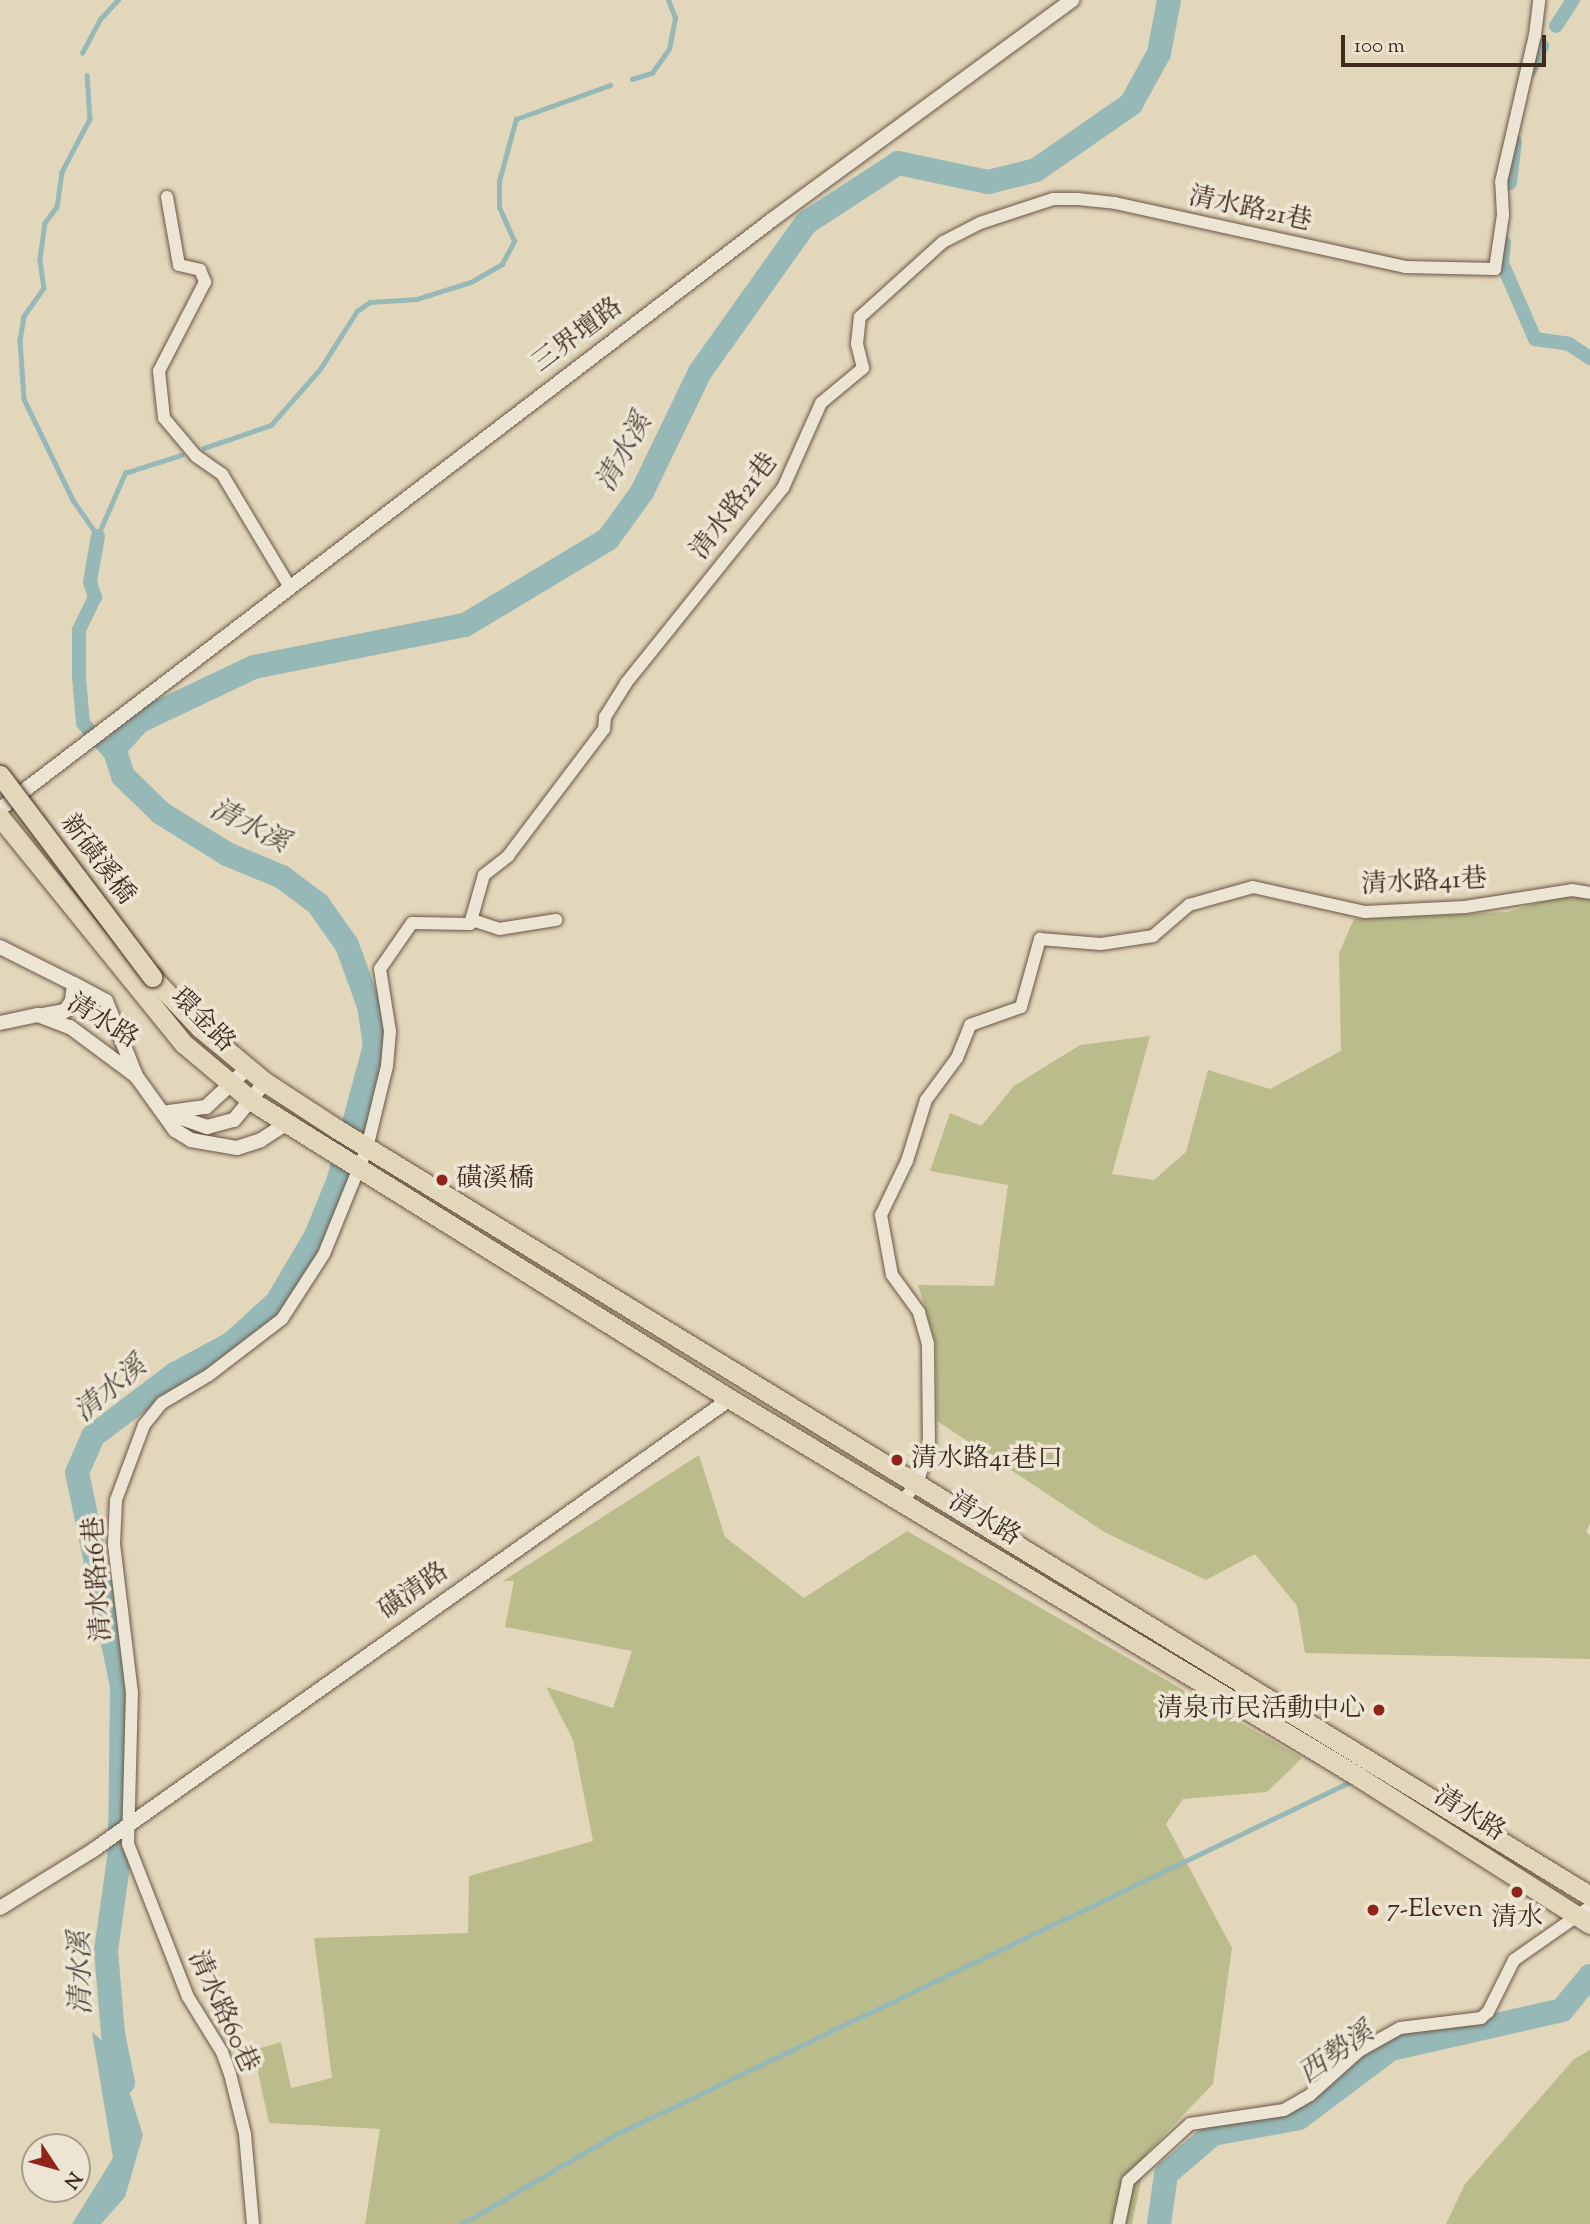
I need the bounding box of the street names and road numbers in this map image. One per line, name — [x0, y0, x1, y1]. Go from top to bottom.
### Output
street label: 清水路21巷 — [1186, 182, 1314, 238]
street label: 三界壇路 — [527, 292, 629, 380]
street label: 清水路21巷 — [685, 448, 785, 566]
street label: 新磺溪橋 — [53, 809, 141, 911]
street label: 清水路41巷 — [1360, 864, 1488, 902]
street label: 環金路 — [163, 982, 241, 1060]
street label: 清水路 — [61, 988, 143, 1056]
street label: 清水路 — [943, 1487, 1025, 1553]
street label: 清水路16巷 — [79, 1515, 119, 1643]
street label: 磺清路 — [373, 1557, 455, 1627]
street label: 清水路 — [1428, 1781, 1510, 1849]
street label: 清水路60巷 — [180, 1946, 264, 2078]

